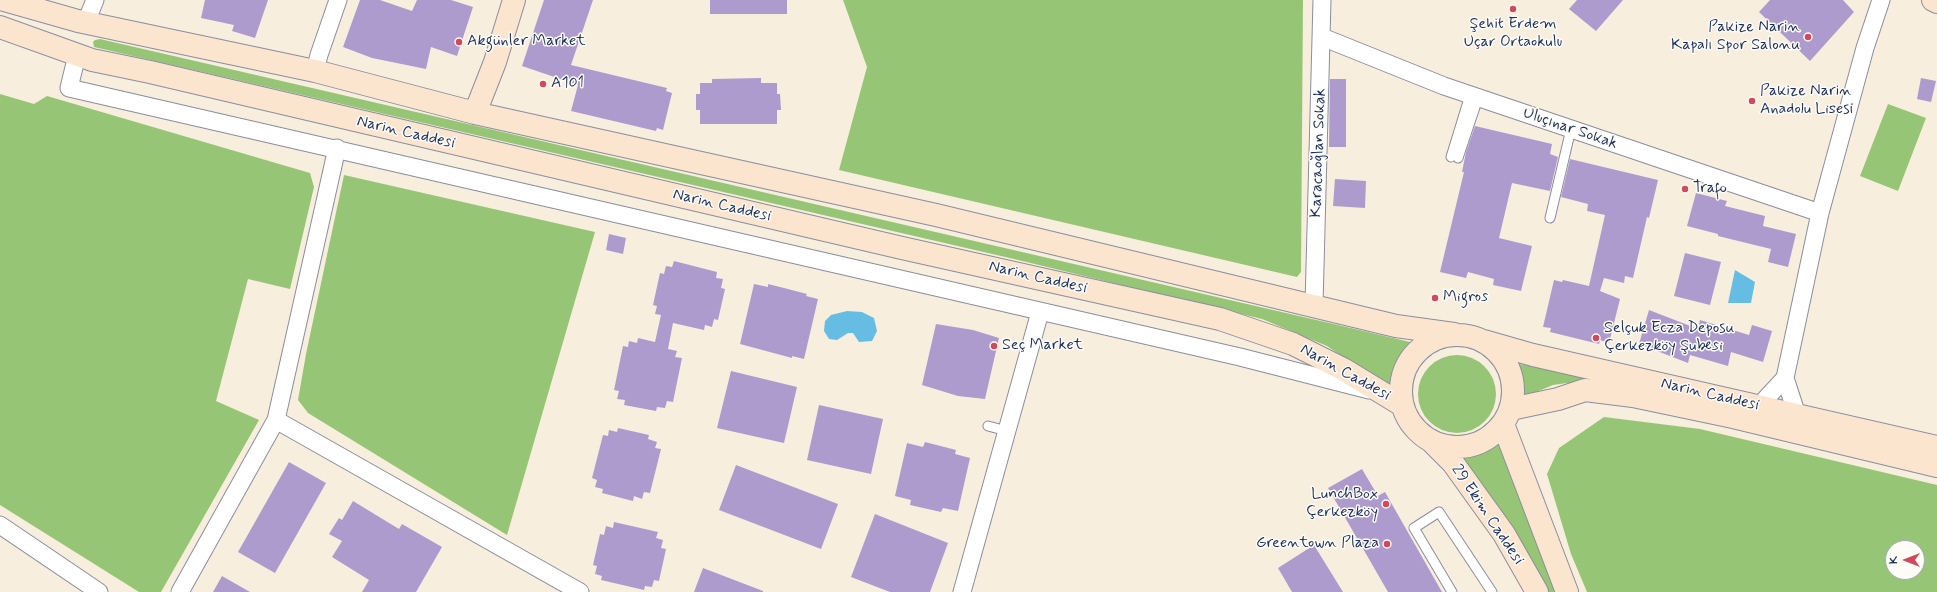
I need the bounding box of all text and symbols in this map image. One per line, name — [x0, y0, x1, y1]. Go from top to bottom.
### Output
marker: Şehit Erdem Uçar Ortaokulu — [1508, 4, 1518, 14]
place label: Şehit Erdem Uçar Ortaokulu — [1464, 15, 1562, 53]
place label: Pakize Narin Kapalı Spor Salonu — [1671, 18, 1800, 56]
place label: Akgünler Market — [467, 32, 586, 52]
marker: Pakize Narin Kapalı Spor Salonu — [1803, 32, 1813, 42]
marker: Akgünler Market — [454, 37, 464, 47]
place label: A101 — [551, 74, 584, 94]
marker: A101 — [538, 79, 548, 89]
place label: Pakize Narin Anadolu Lisesi — [1760, 82, 1853, 120]
street label: Karacaoğlan Sokak — [1307, 88, 1331, 218]
marker: Pakize Narin Anadolu Lisesi — [1747, 96, 1757, 106]
street label: Uluçınar Sokak — [1520, 104, 1620, 154]
street label: Narin Caddesi — [355, 112, 457, 154]
place label: Trafo — [1693, 179, 1727, 199]
marker: Trafo — [1680, 184, 1690, 194]
street label: Narin Caddesi — [671, 185, 773, 227]
street label: Narin Caddesi — [987, 257, 1089, 299]
place label: Migros — [1443, 288, 1488, 308]
marker: Migros — [1430, 293, 1440, 303]
place label: Selçuk Ecza Deposu Çerkezköy Şubesi — [1604, 319, 1734, 357]
marker: Selçuk Ecza Deposu Çerkezköy Şubesi — [1591, 333, 1601, 343]
place label: Seç Market — [1002, 336, 1083, 356]
street label: Narin Caddesi — [1296, 340, 1394, 406]
marker: Seç Market — [989, 341, 999, 351]
street label: Narin Caddesi — [1659, 374, 1761, 416]
street label: 29 Ekim Caddesi — [1446, 461, 1528, 569]
place label: LunchBox Çerkezköy — [1306, 485, 1378, 523]
marker: LunchBox Çerkezköy — [1381, 499, 1391, 509]
place label: Greentown Plaza — [1256, 534, 1379, 554]
marker: Greentown Plaza — [1382, 539, 1392, 549]
north arrow — [1885, 540, 1925, 580]
text: K — [1887, 556, 1901, 564]

